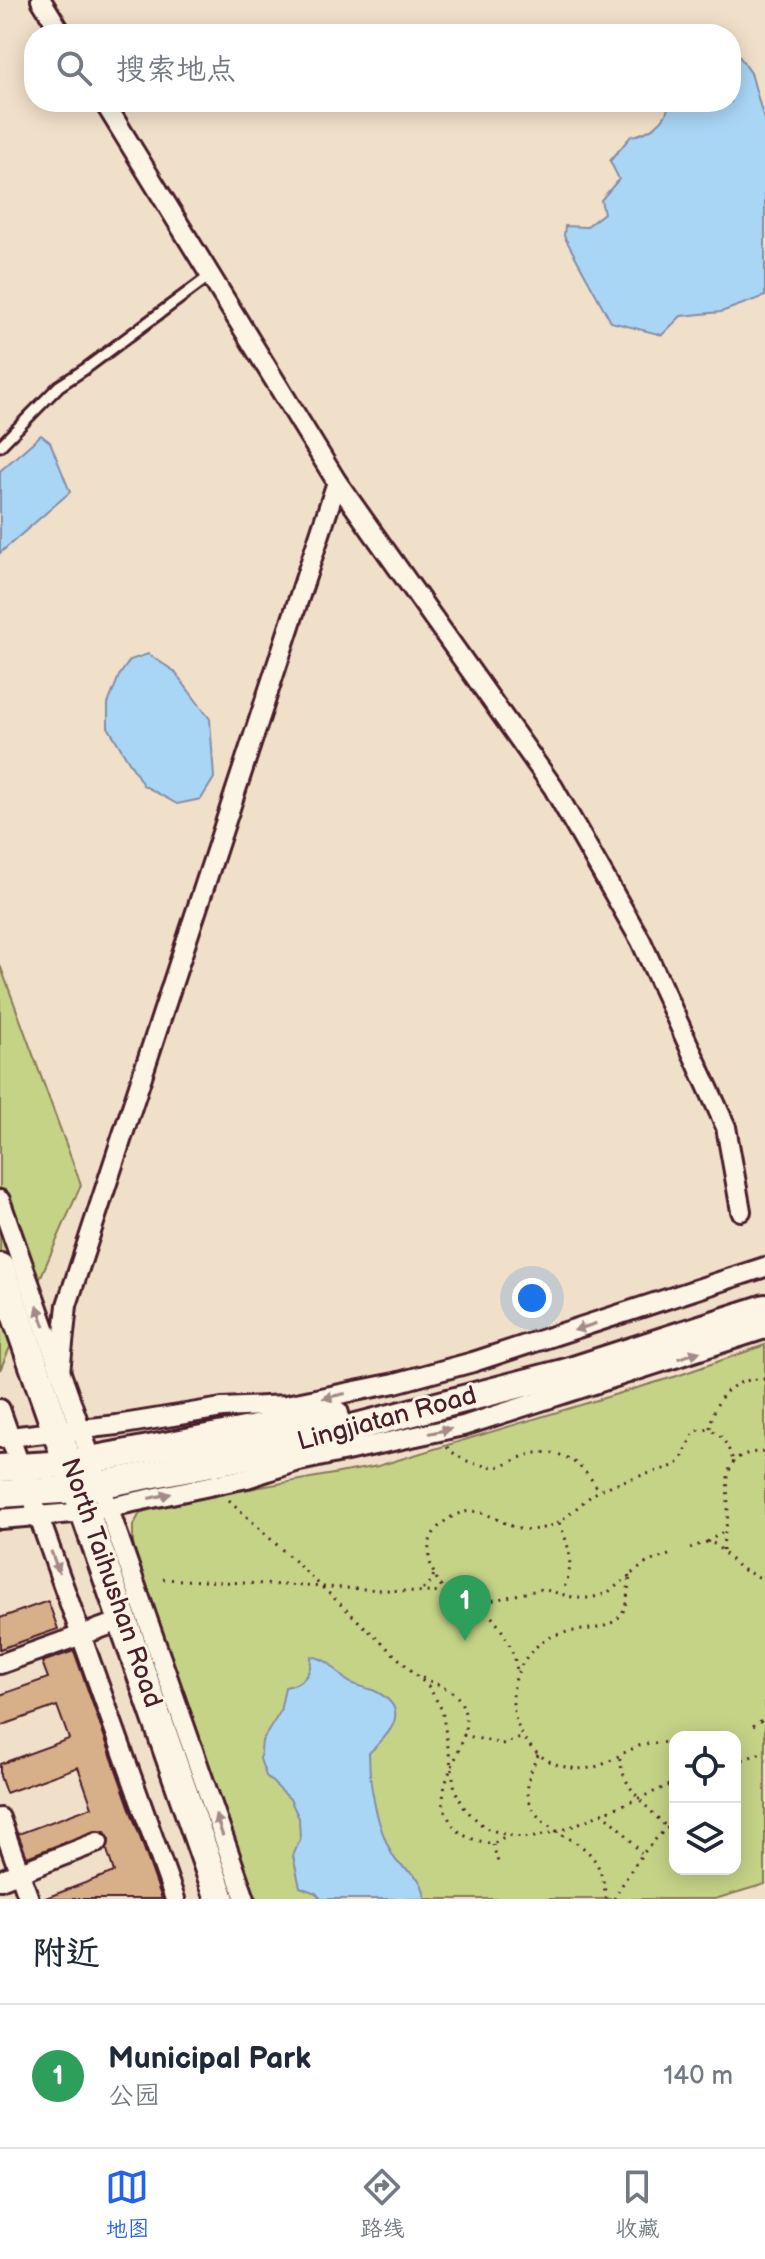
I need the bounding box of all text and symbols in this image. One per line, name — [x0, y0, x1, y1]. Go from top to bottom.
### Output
search box — [24, 24, 741, 112]
icon: search — [52, 46, 96, 90]
text: 搜索地点 — [116, 52, 236, 88]
your location — [512, 1278, 552, 1318]
one-way arrow — [34, 1304, 46, 1328]
one-way arrow — [572, 1321, 596, 1333]
one-way arrow — [677, 1348, 701, 1360]
street label: Lingjiatan Road — [294, 1380, 480, 1458]
one-way arrow — [322, 1390, 347, 1402]
one-way arrow — [428, 1424, 453, 1437]
street label: North Taihushan Road — [54, 1454, 168, 1712]
one-way arrow — [148, 1489, 173, 1502]
one-way arrow — [49, 1550, 61, 1574]
pin: 1 — [439, 1575, 491, 1641]
map controls — [669, 1731, 741, 1875]
button: locate — [669, 1731, 741, 1803]
button: layers — [669, 1803, 741, 1875]
one-way arrow — [213, 1813, 225, 1837]
text: 附近 — [32, 1933, 100, 1974]
text: Municipal Park — [108, 2041, 311, 2077]
text: 1 — [53, 2061, 63, 2092]
text: 140 m — [663, 2061, 733, 2092]
text: 公园 — [108, 2081, 160, 2112]
tab: 地图 — [105, 2165, 150, 2243]
tab: 路线 — [360, 2165, 405, 2243]
tab: 收藏 — [615, 2165, 660, 2243]

